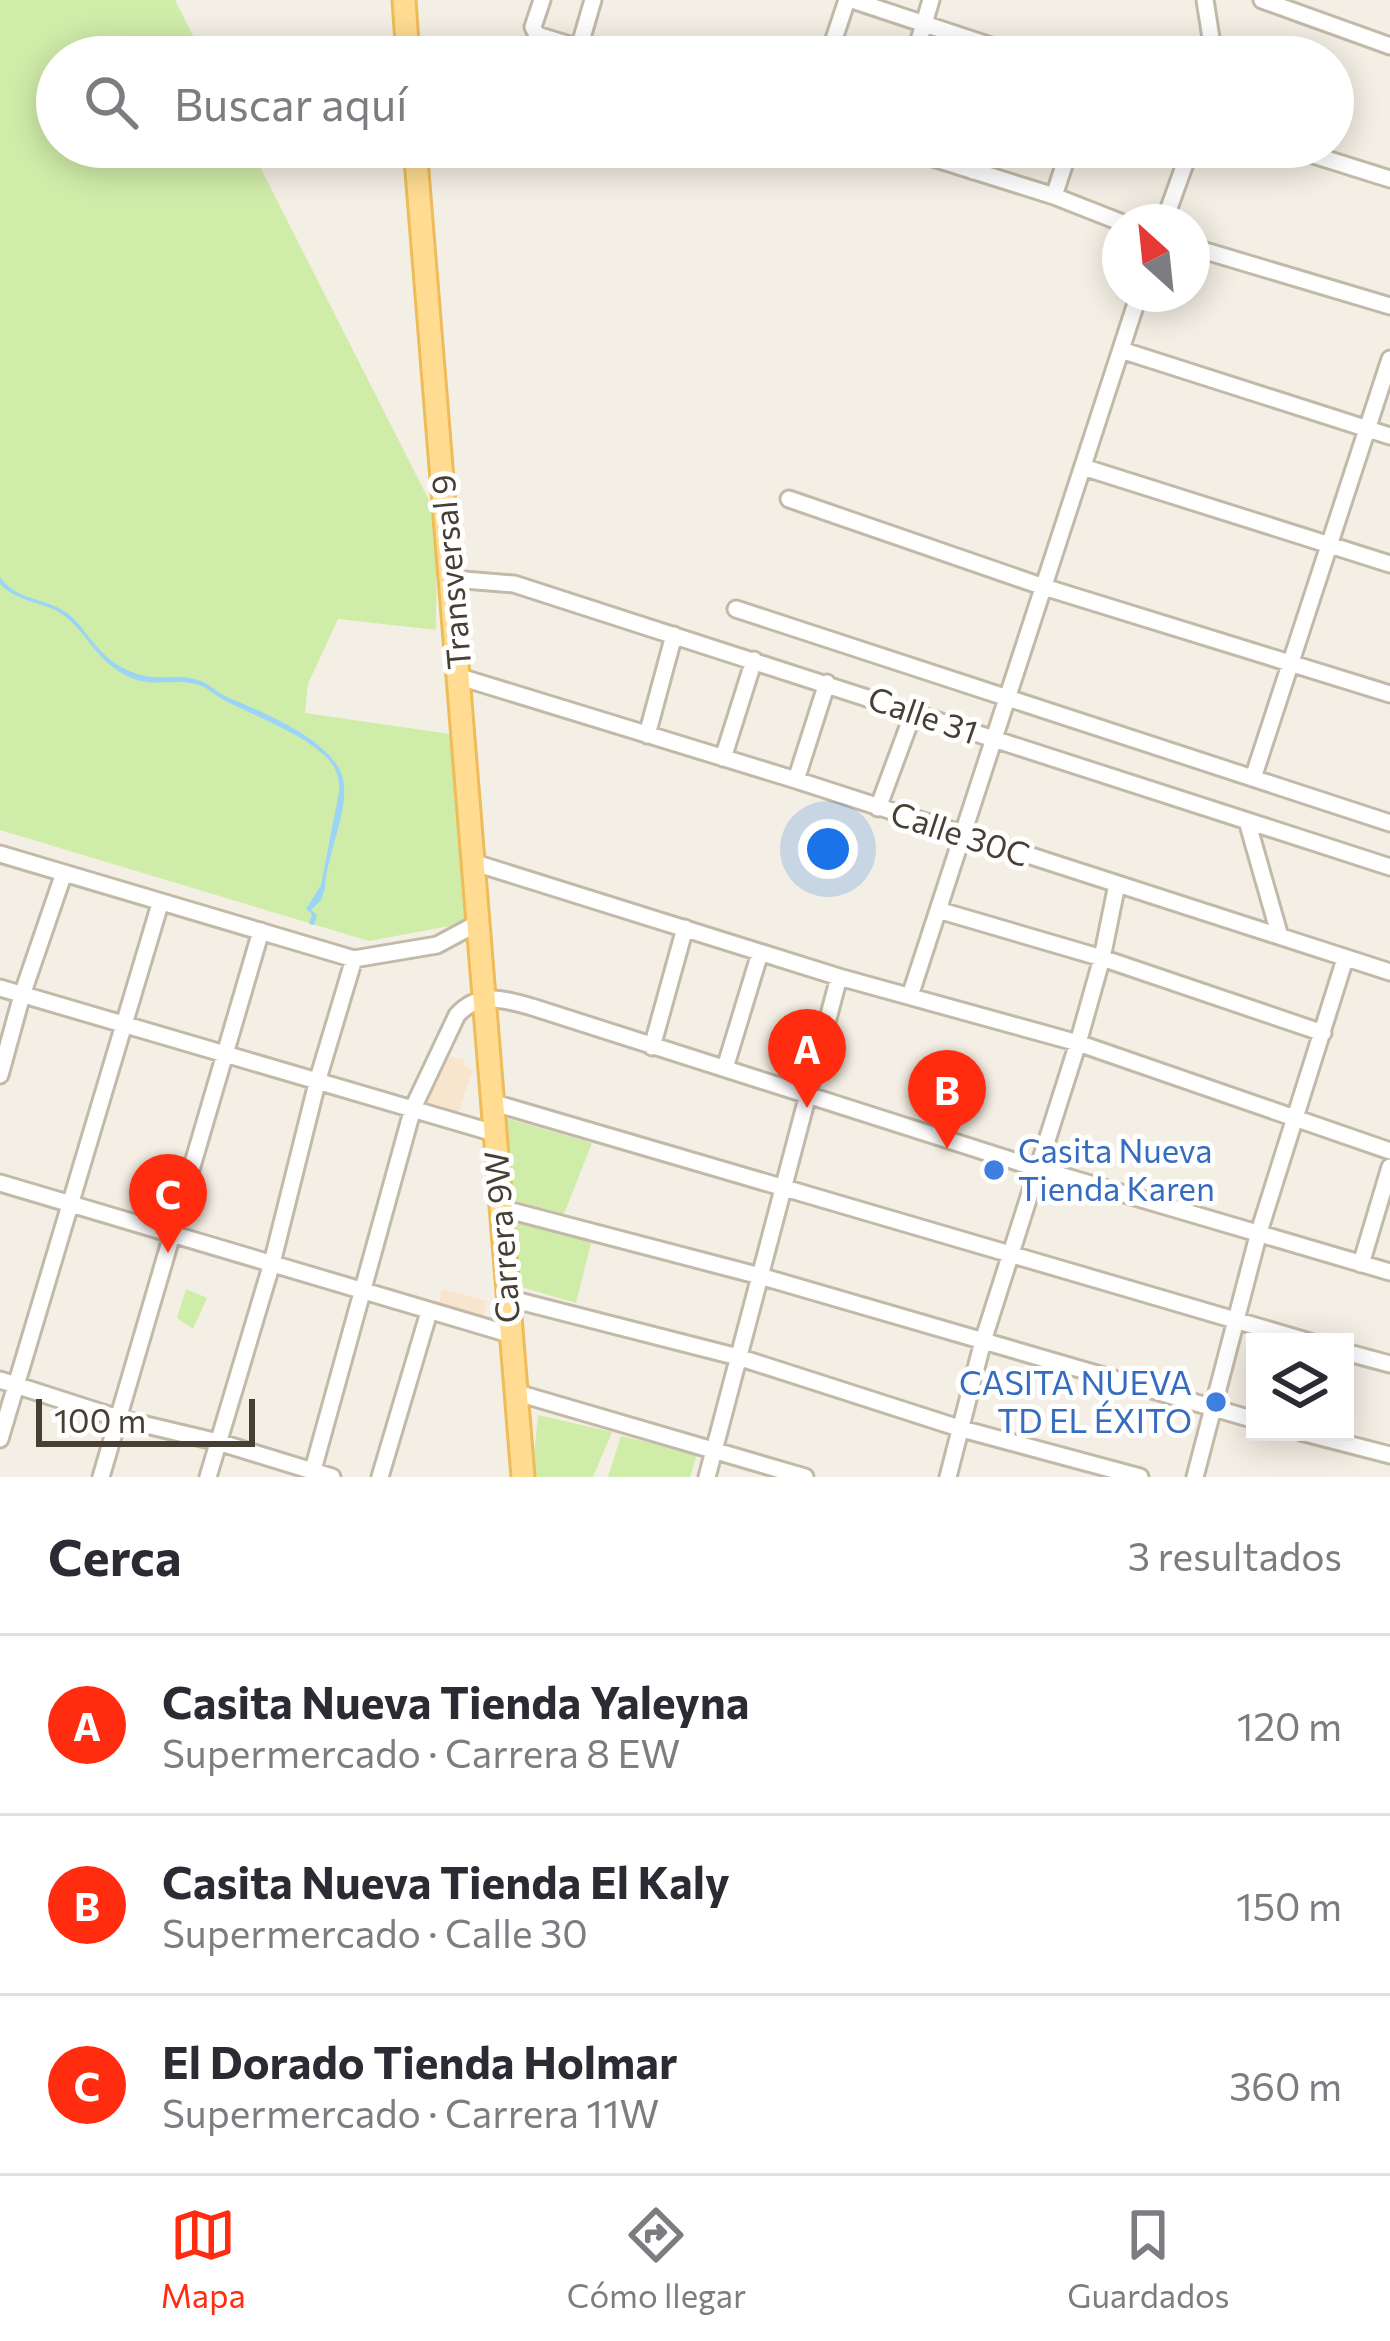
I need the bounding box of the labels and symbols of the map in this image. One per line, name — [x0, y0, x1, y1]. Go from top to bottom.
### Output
north arrow — [1102, 204, 1210, 312]
street label: Transversal 9 — [421, 473, 478, 671]
street label: Calle 31 — [863, 676, 984, 751]
street label: Calle 30C — [886, 791, 1035, 874]
your location — [798, 819, 858, 879]
pin: A — [768, 1009, 846, 1108]
pin: B — [908, 1050, 986, 1149]
place label: Casita Nueva Tienda Karen — [1018, 1129, 1215, 1208]
street label: Carrera 9W — [474, 1150, 527, 1325]
pin: C — [129, 1154, 207, 1253]
marker: Casita Nueva Tienda Karen — [981, 1157, 1007, 1183]
place label: CASITA NUEVA TD EL ÉXITO — [959, 1361, 1192, 1440]
marker: CASITA NUEVA TD EL ÉXITO — [1203, 1389, 1229, 1415]
scale bar — [36, 1393, 255, 1446]

